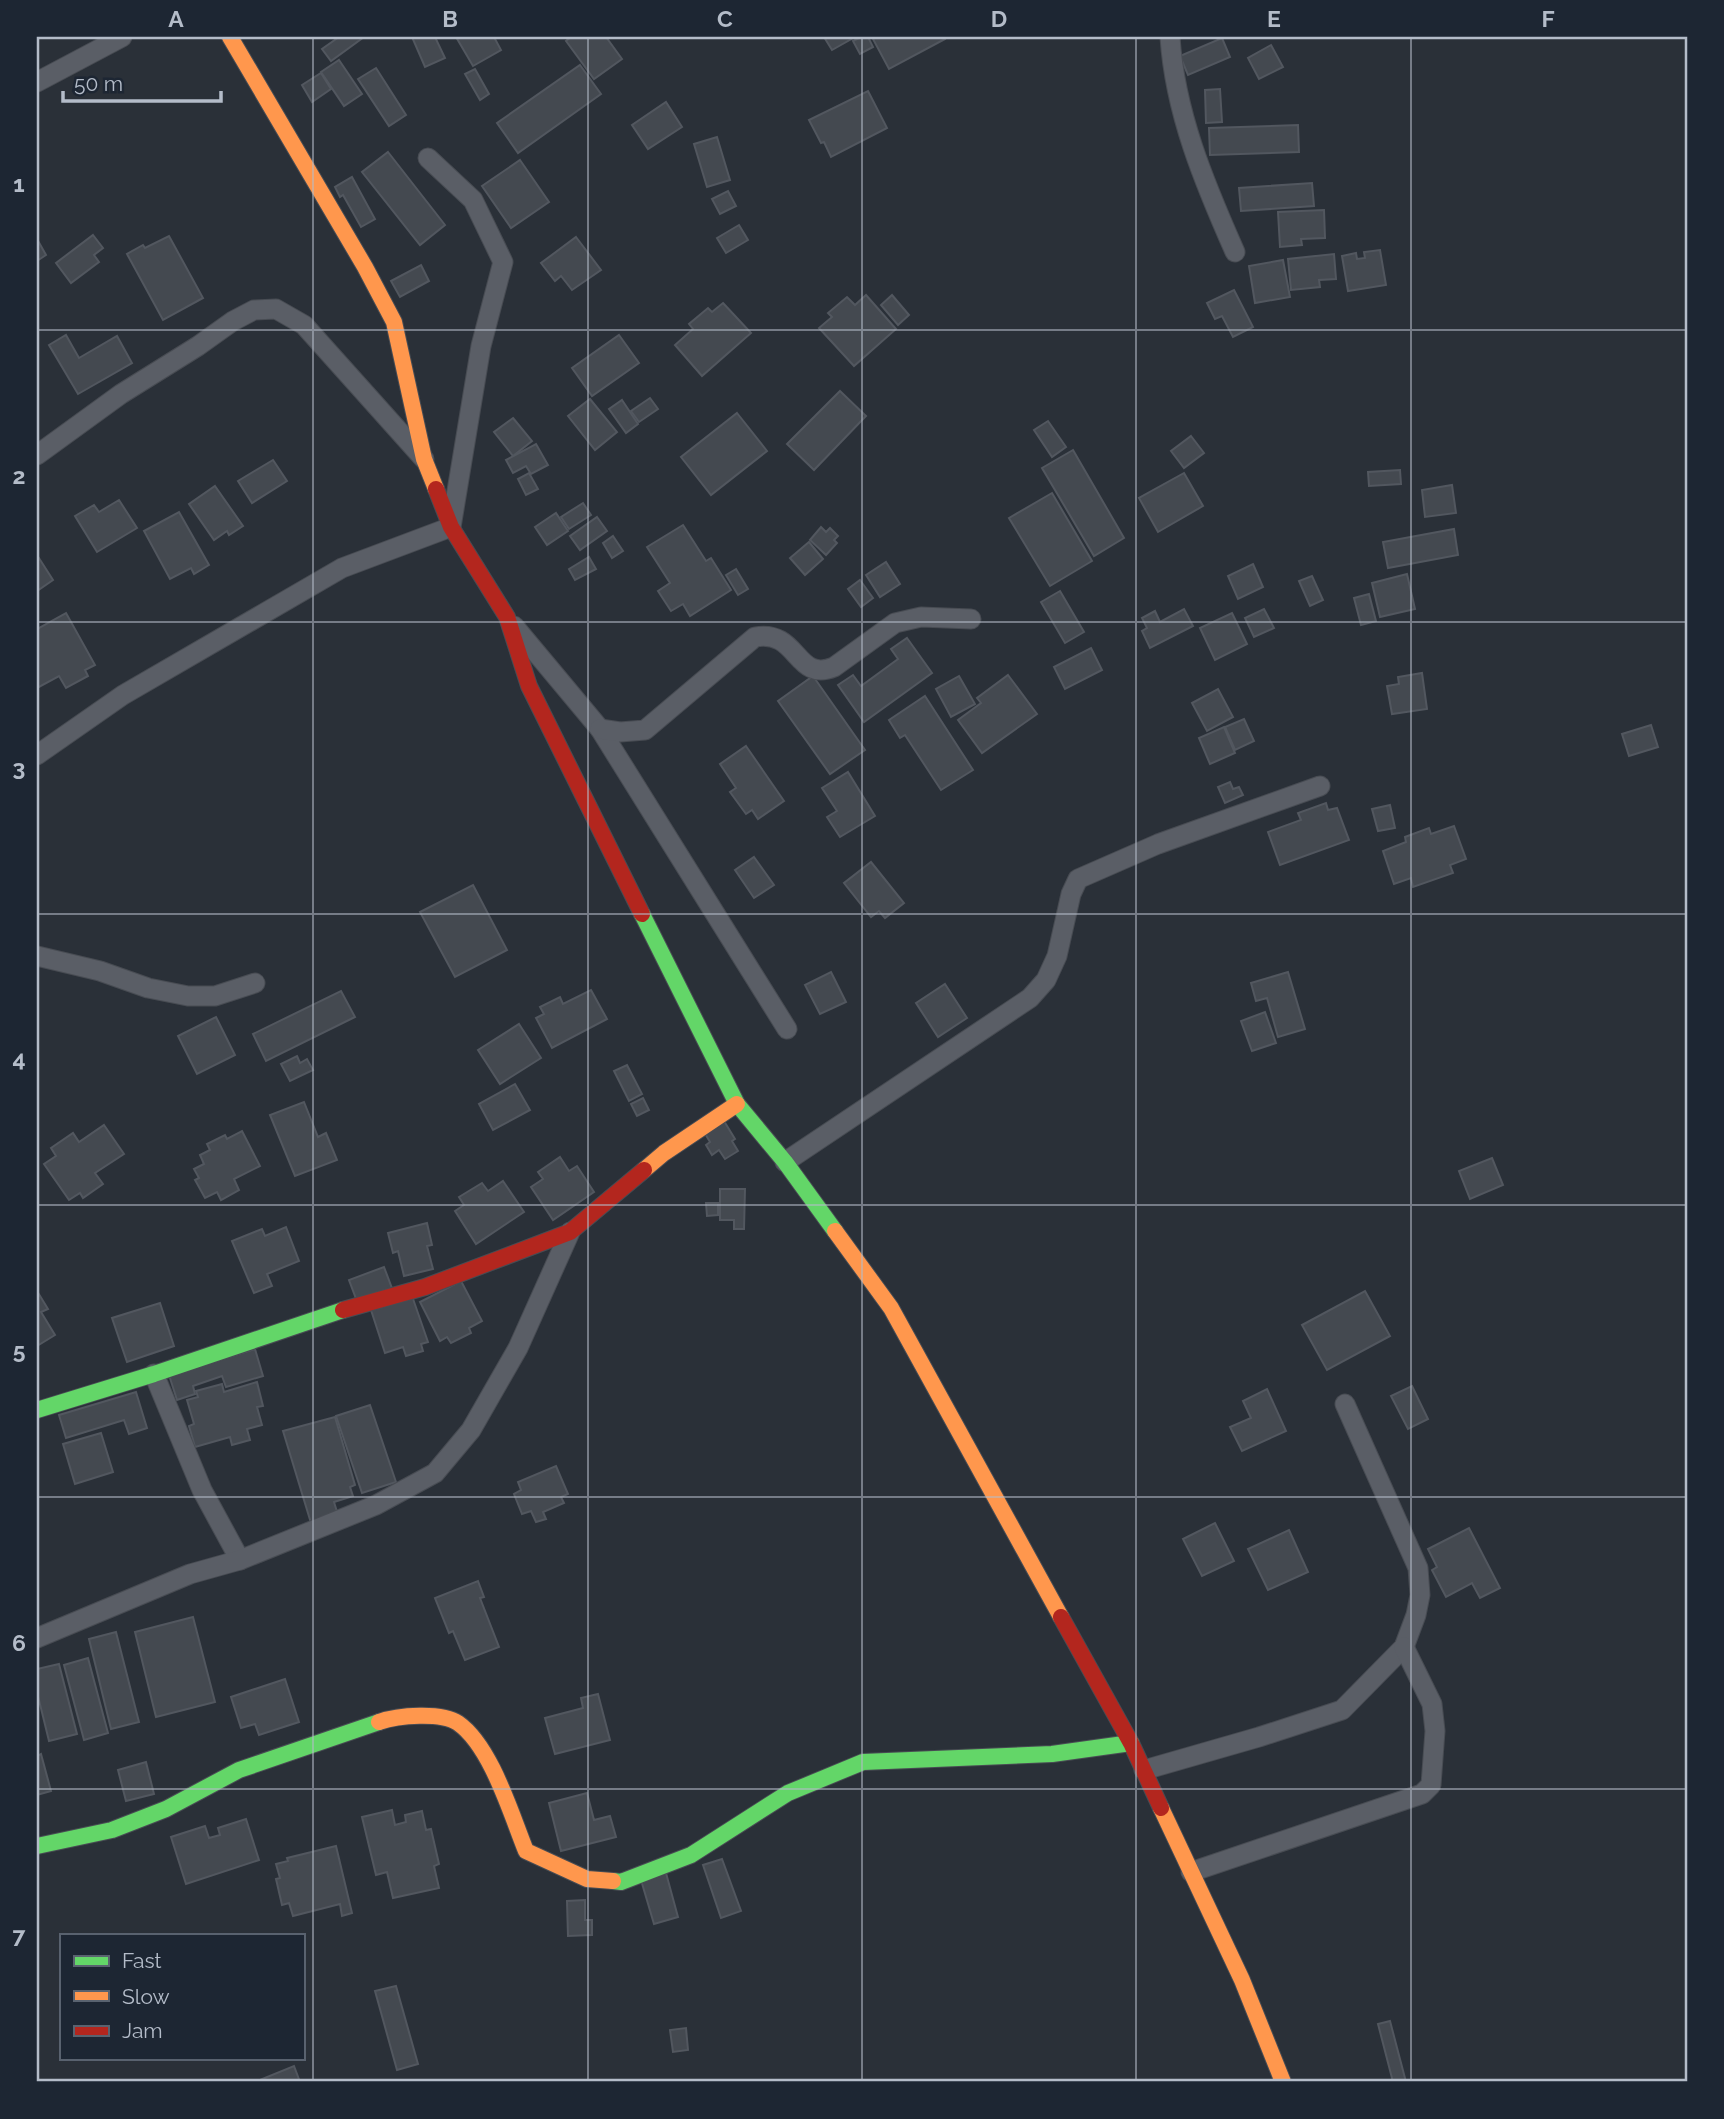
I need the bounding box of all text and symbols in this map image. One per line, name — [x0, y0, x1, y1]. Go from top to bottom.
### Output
text: A — [168, 5, 184, 32]
text: B — [442, 5, 458, 32]
text: C — [717, 5, 733, 32]
text: D — [991, 5, 1007, 32]
text: E — [1267, 5, 1281, 32]
text: F — [1541, 5, 1555, 32]
scale bar — [63, 60, 220, 104]
text: 50 m — [74, 71, 123, 96]
text: 1 — [13, 170, 25, 197]
text: 2 — [13, 462, 25, 489]
text: 3 — [13, 754, 25, 781]
text: 4 — [12, 1045, 26, 1072]
text: 5 — [13, 1337, 26, 1364]
text: 6 — [12, 1629, 26, 1656]
text: 7 — [13, 1921, 26, 1948]
legend — [60, 1934, 304, 2060]
text: Fast — [122, 1948, 162, 1973]
text: Slow — [122, 1984, 170, 2009]
text: Jam — [122, 2018, 163, 2043]

